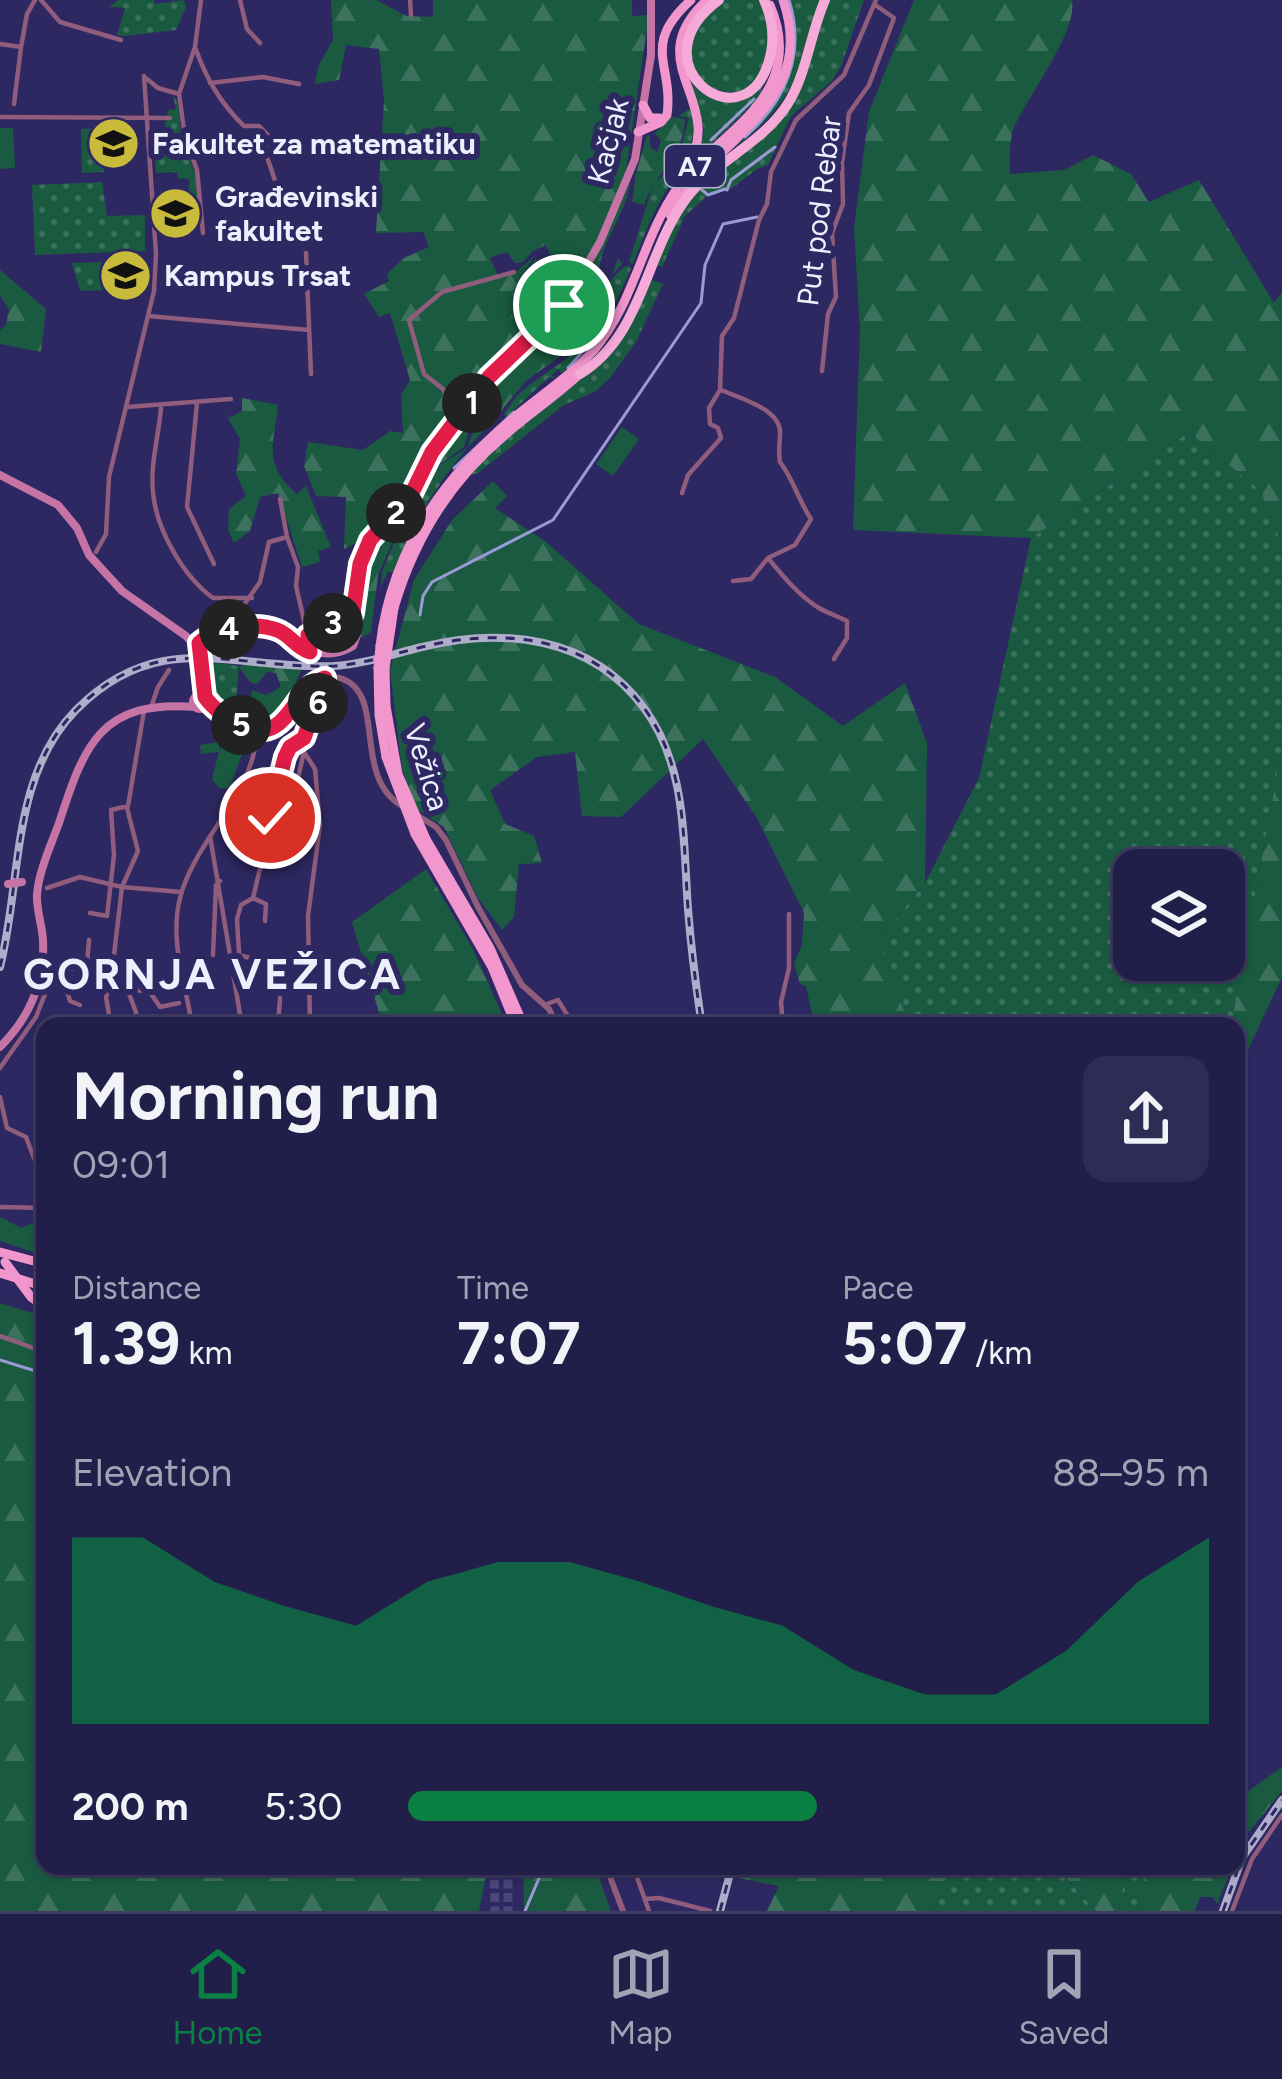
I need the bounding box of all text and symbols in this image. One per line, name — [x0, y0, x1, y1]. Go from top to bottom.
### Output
street label: Kačjak — [579, 94, 637, 188]
street label: Put pod Rebar — [789, 114, 849, 308]
school or university icon: Fakultet za matematiku — [85, 115, 141, 171]
place label: Fakultet za matematiku — [152, 125, 476, 162]
road number: A7 — [665, 145, 725, 187]
place label: Građevinski fakultet — [215, 178, 378, 249]
school or university icon: Građevinski fakultet — [148, 185, 204, 241]
school or university icon: Kampus Trsat — [97, 247, 153, 303]
pin — [513, 254, 615, 356]
place label: Kampus Trsat — [164, 257, 351, 294]
icon: arrive — [531, 272, 597, 338]
pin: 1 — [442, 373, 502, 433]
text: 1 — [465, 383, 479, 422]
pin: 2 — [366, 483, 426, 543]
text: 2 — [386, 493, 406, 532]
pin: 3 — [303, 593, 363, 653]
pin: 4 — [199, 599, 259, 659]
text: 3 — [324, 603, 342, 642]
text: 4 — [219, 609, 239, 648]
pin: 6 — [288, 673, 348, 733]
text: 6 — [308, 683, 328, 722]
pin: 5 — [211, 695, 271, 755]
text: 5 — [231, 705, 251, 744]
street label: Vežica — [396, 719, 458, 815]
pin — [219, 767, 321, 869]
icon: check — [237, 785, 303, 851]
map controls — [1113, 849, 1245, 981]
button: layers — [1113, 849, 1245, 981]
district label: GORNJA VEŽICA — [23, 949, 403, 1000]
text: Morning run — [72, 1056, 440, 1136]
button: share — [1083, 1056, 1209, 1182]
text: 09:01 — [72, 1141, 170, 1188]
text: Distance — [72, 1268, 201, 1307]
text: Time — [457, 1268, 529, 1307]
text: Pace — [842, 1268, 913, 1307]
text: 1.39 — [72, 1307, 180, 1379]
text: 7:07 — [457, 1307, 581, 1379]
text: 5:07 — [842, 1307, 967, 1379]
text: km — [180, 1333, 233, 1372]
text: /km — [967, 1333, 1032, 1372]
text: Elevation — [72, 1449, 232, 1496]
text: 88–95 m — [1052, 1449, 1209, 1496]
text: 200 m — [72, 1783, 188, 1830]
text: 5:30 — [264, 1783, 343, 1830]
tab: Home — [172, 1941, 263, 2052]
tab: Map — [608, 1941, 674, 2052]
tab: Saved — [1018, 1941, 1109, 2052]

